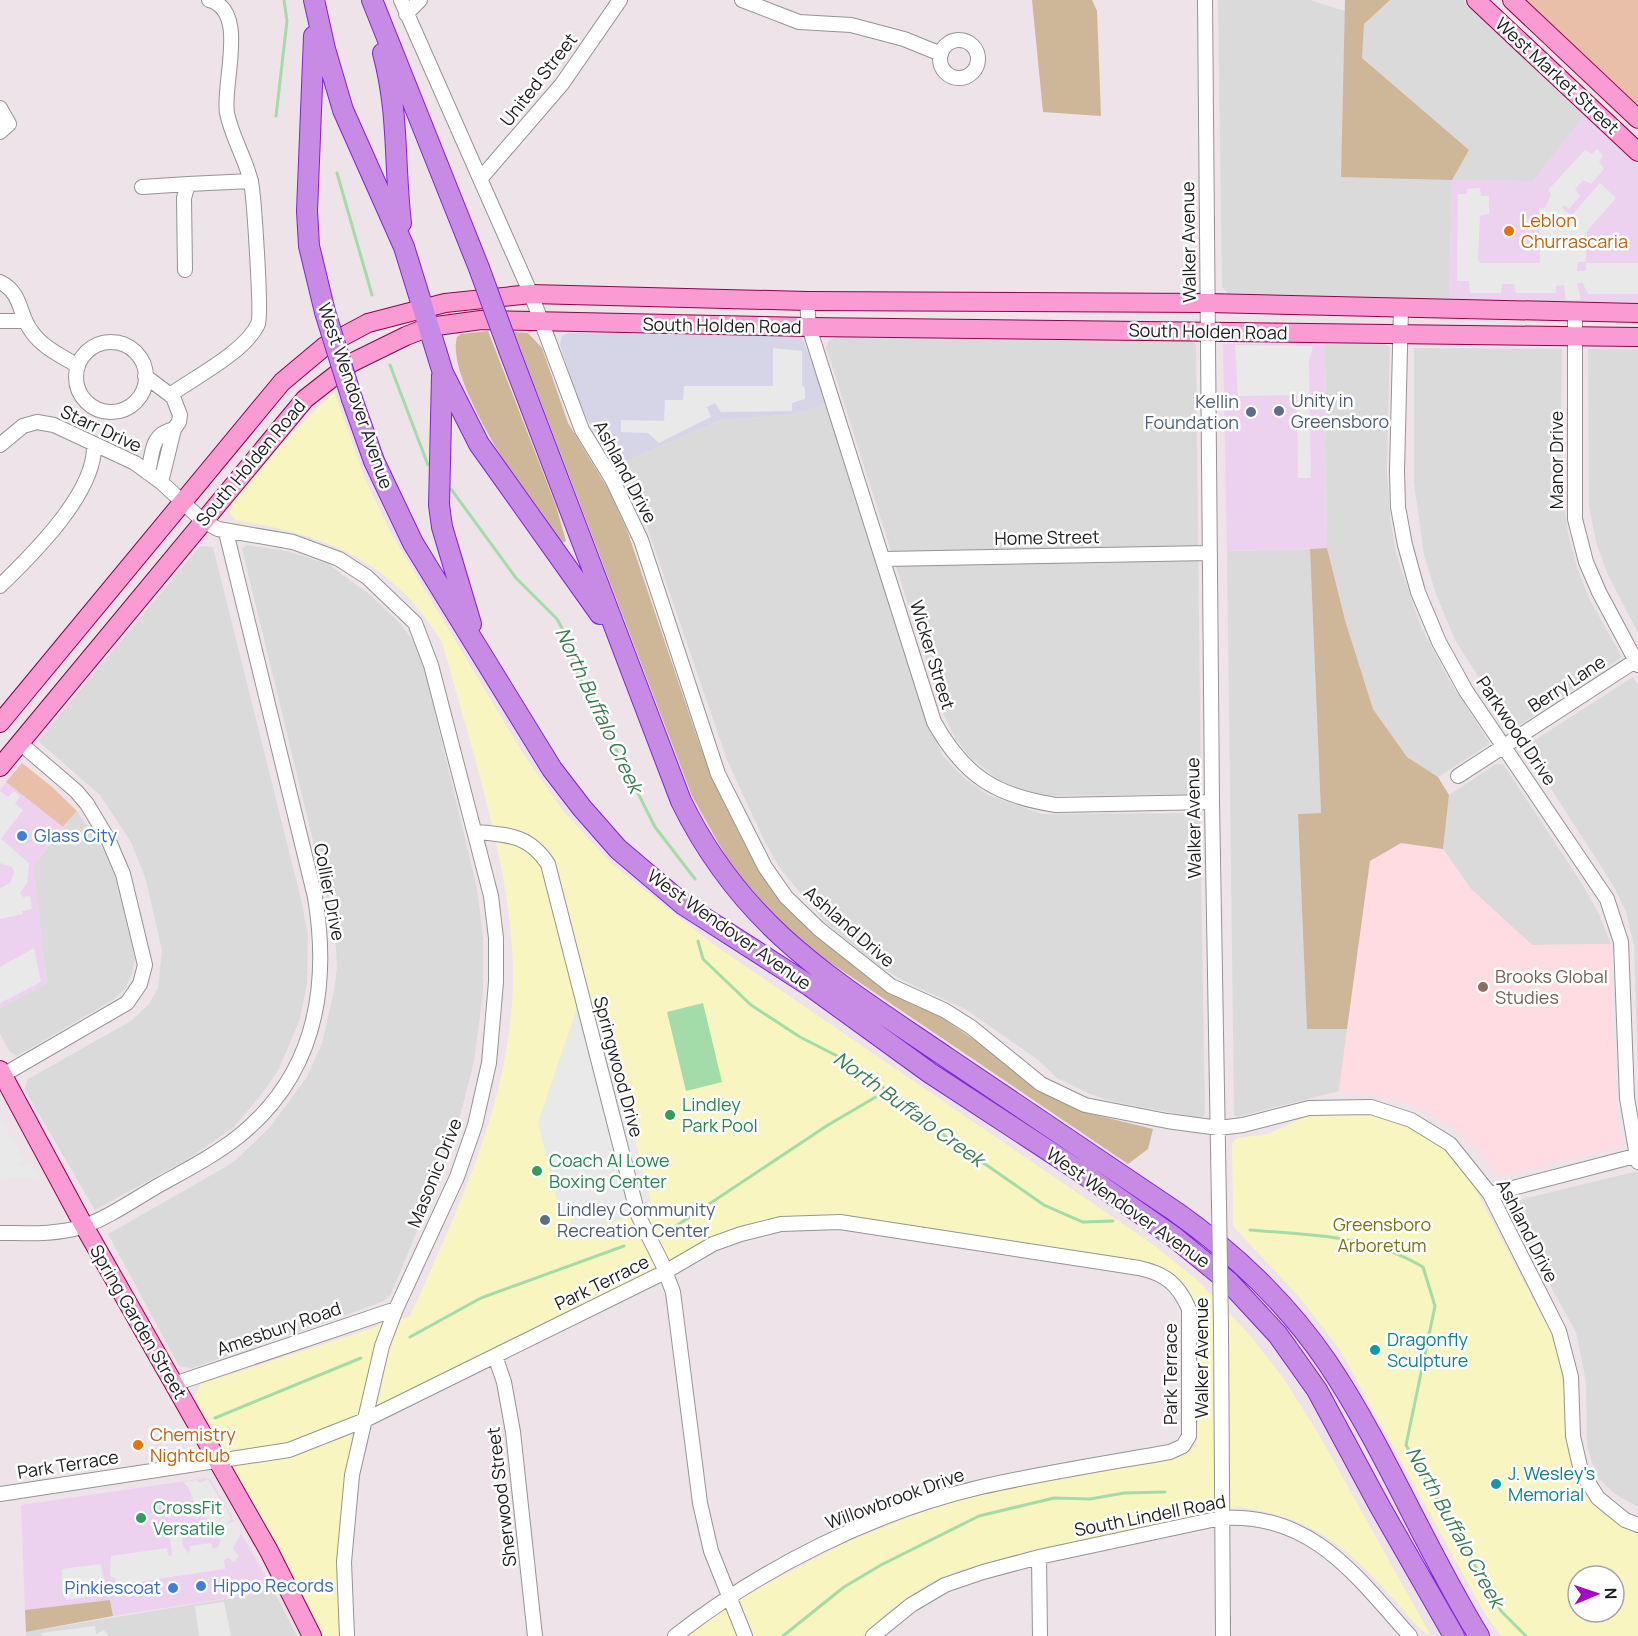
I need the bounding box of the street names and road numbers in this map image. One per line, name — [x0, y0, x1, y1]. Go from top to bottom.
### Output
street label: West Market Street — [1491, 12, 1625, 139]
street label: United Street — [494, 28, 582, 131]
street label: Walker Avenue — [1175, 181, 1201, 303]
street label: West Wendover Avenue — [313, 300, 399, 492]
street label: South Holden Road — [642, 312, 802, 338]
street label: South Holden Road — [1128, 318, 1288, 344]
street label: South Holden Road — [190, 394, 311, 531]
street label: Starr Drive — [57, 399, 146, 457]
street label: Manor Drive — [1544, 411, 1568, 509]
street label: Ashland Drive — [589, 416, 663, 527]
street label: Home Street — [994, 524, 1100, 550]
street label: Wicker Street — [905, 597, 961, 712]
street label: Berry Lane — [1523, 649, 1610, 717]
street label: Parkwood Drive — [1471, 671, 1562, 790]
street label: Walker Avenue — [1180, 757, 1206, 879]
street label: Collier Drive — [309, 841, 351, 943]
street label: West Wendover Avenue — [643, 863, 816, 995]
street label: Ashland Drive — [799, 880, 900, 972]
street label: Springwood Drive — [589, 994, 649, 1140]
street label: Masonic Drive — [401, 1114, 467, 1231]
street label: West Wendover Avenue — [1042, 1141, 1215, 1273]
street label: Ashland Drive — [1492, 1175, 1564, 1286]
street label: Spring Garden Street — [85, 1240, 193, 1403]
street label: Park Terrace — [550, 1249, 653, 1315]
street label: Amesbury Road — [213, 1296, 344, 1361]
street label: Walker Avenue — [1189, 1297, 1213, 1419]
street label: Park Terrace — [1158, 1323, 1182, 1425]
street label: Sherwood Street — [481, 1426, 521, 1568]
street label: Park Terrace — [16, 1444, 120, 1484]
street label: Willowbrook Drive — [822, 1462, 967, 1534]
street label: South Lindell Road — [1072, 1489, 1228, 1541]

